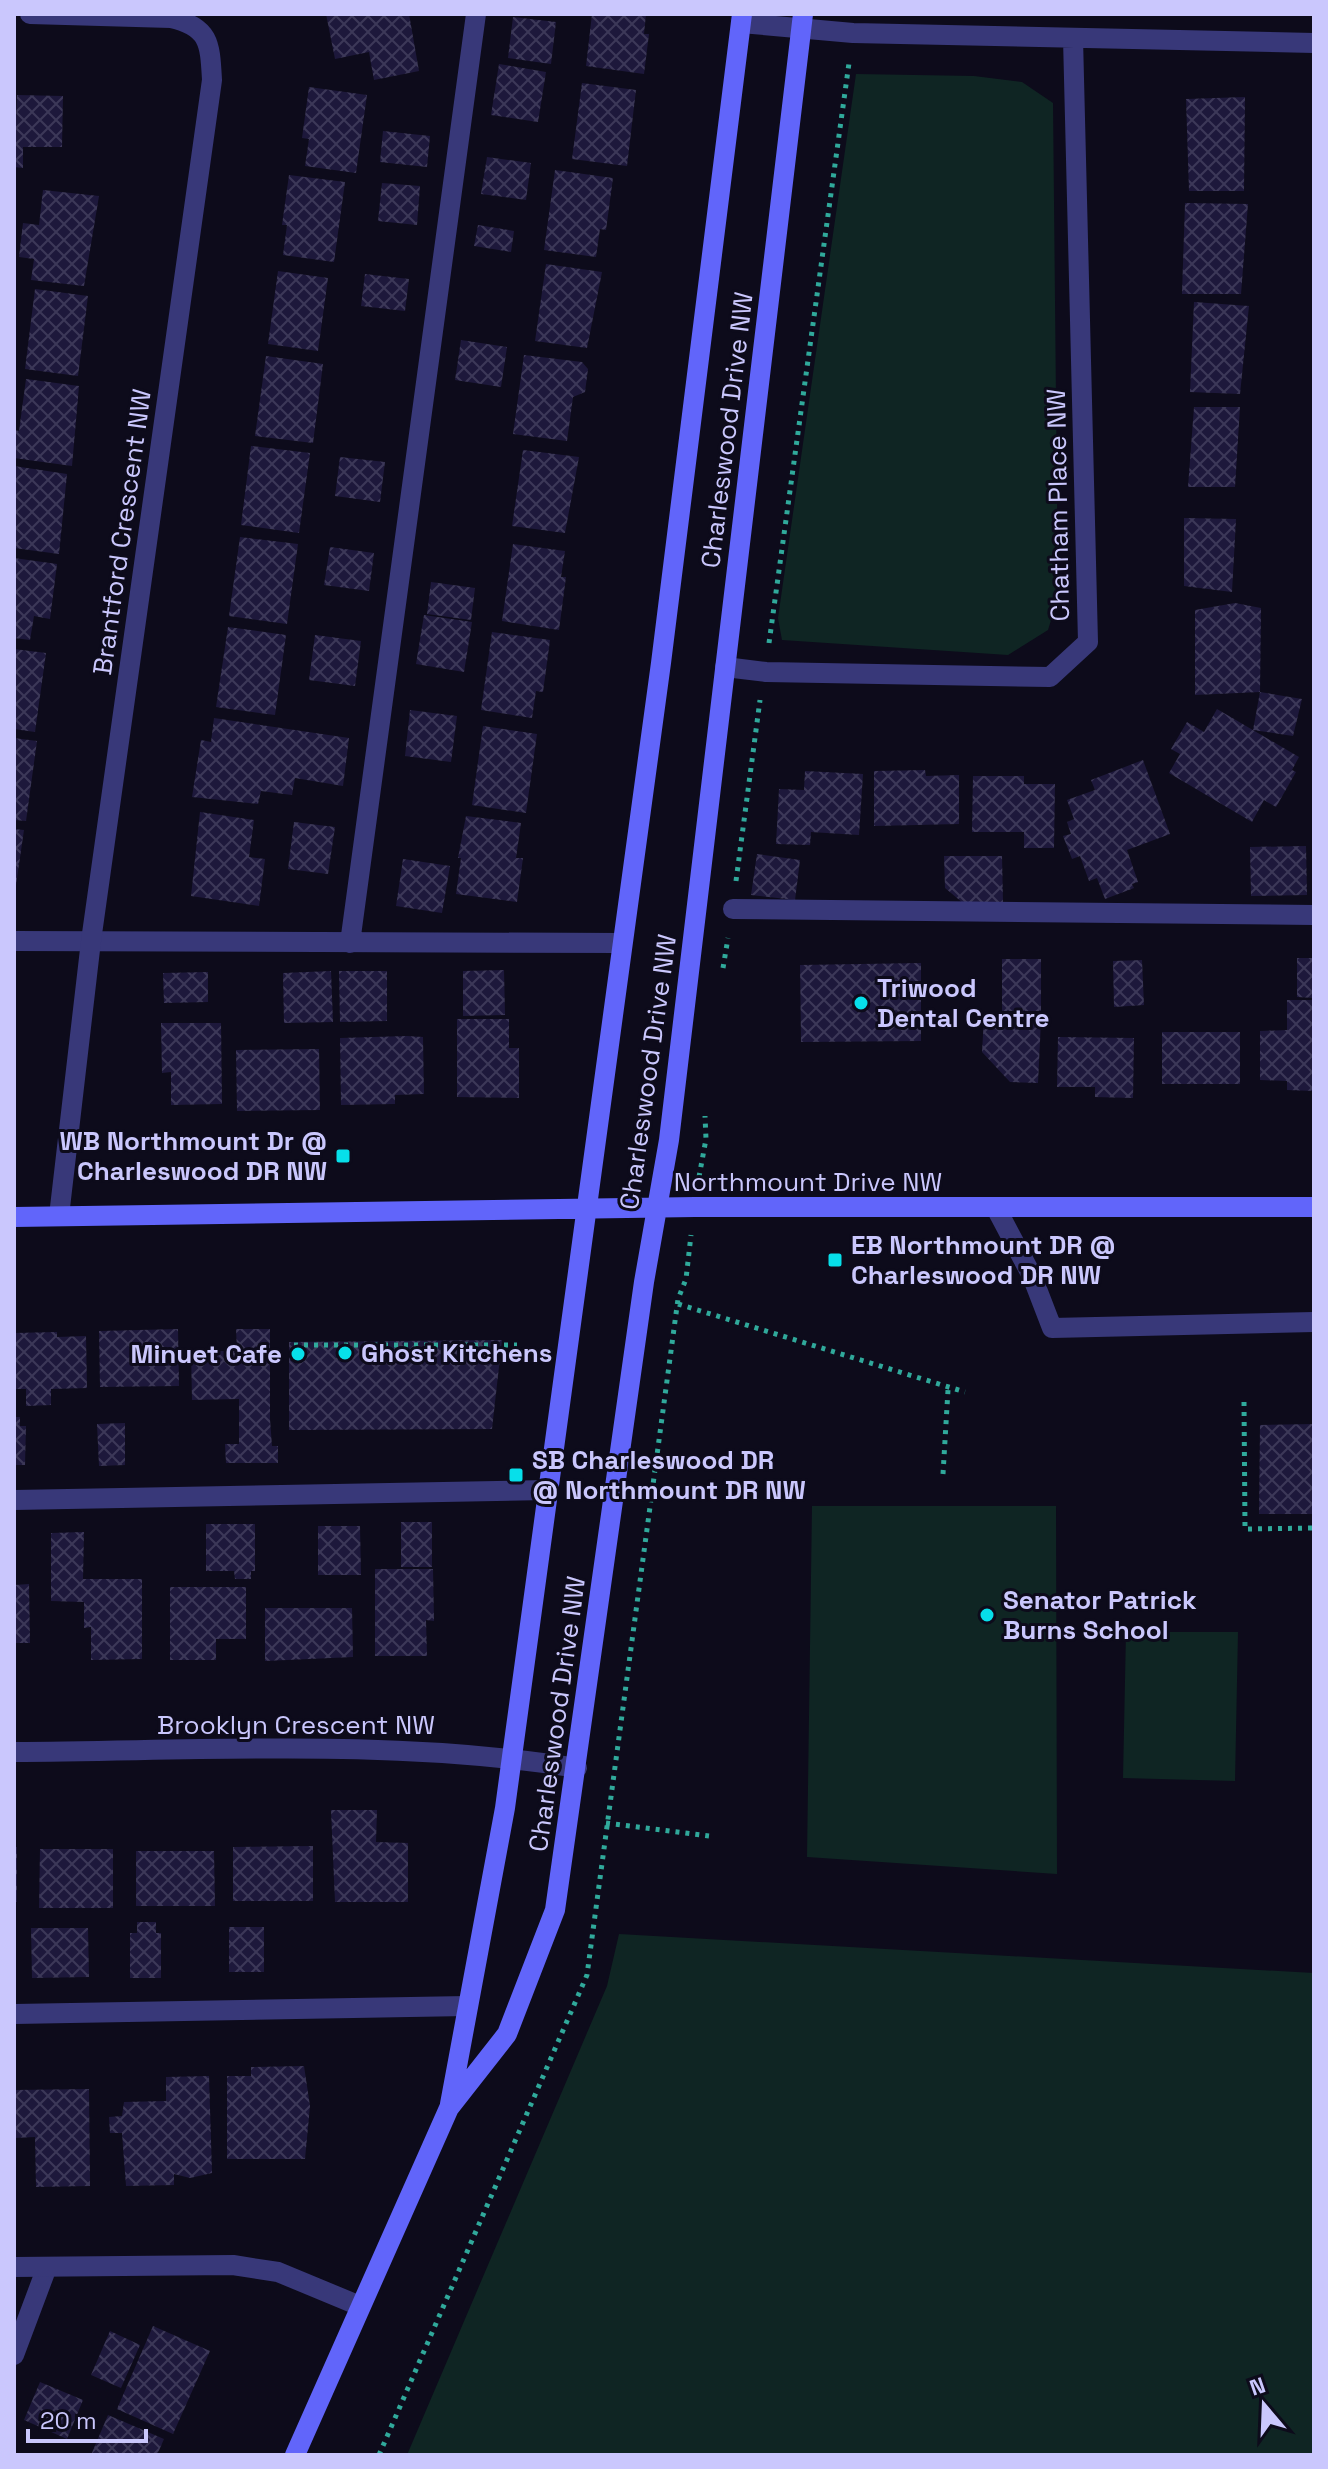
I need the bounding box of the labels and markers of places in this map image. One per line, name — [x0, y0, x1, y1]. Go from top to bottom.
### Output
place label: Triwood Dental Centre — [877, 971, 1049, 1035]
marker: Triwood Dental Centre — [852, 994, 870, 1012]
place label: WB Northmount Dr @ Charleswood DR NW — [59, 1124, 327, 1188]
marker: WB Northmount Dr @ Charleswood DR NW — [334, 1147, 352, 1165]
place label: EB Northmount DR @ Charleswood DR NW — [851, 1228, 1116, 1292]
marker: EB Northmount DR @ Charleswood DR NW — [826, 1251, 844, 1269]
place label: Ghost Kitchens — [361, 1336, 552, 1370]
place label: Minuet Cafe — [131, 1337, 282, 1371]
marker: Ghost Kitchens — [336, 1344, 354, 1362]
marker: Minuet Cafe — [289, 1345, 307, 1363]
place label: SB Charleswood DR @ Northmount DR NW — [532, 1443, 806, 1507]
marker: SB Charleswood DR @ Northmount DR NW — [507, 1466, 525, 1484]
place label: Senator Patrick Burns School — [1003, 1583, 1197, 1647]
marker: Senator Patrick Burns School — [978, 1606, 996, 1624]

